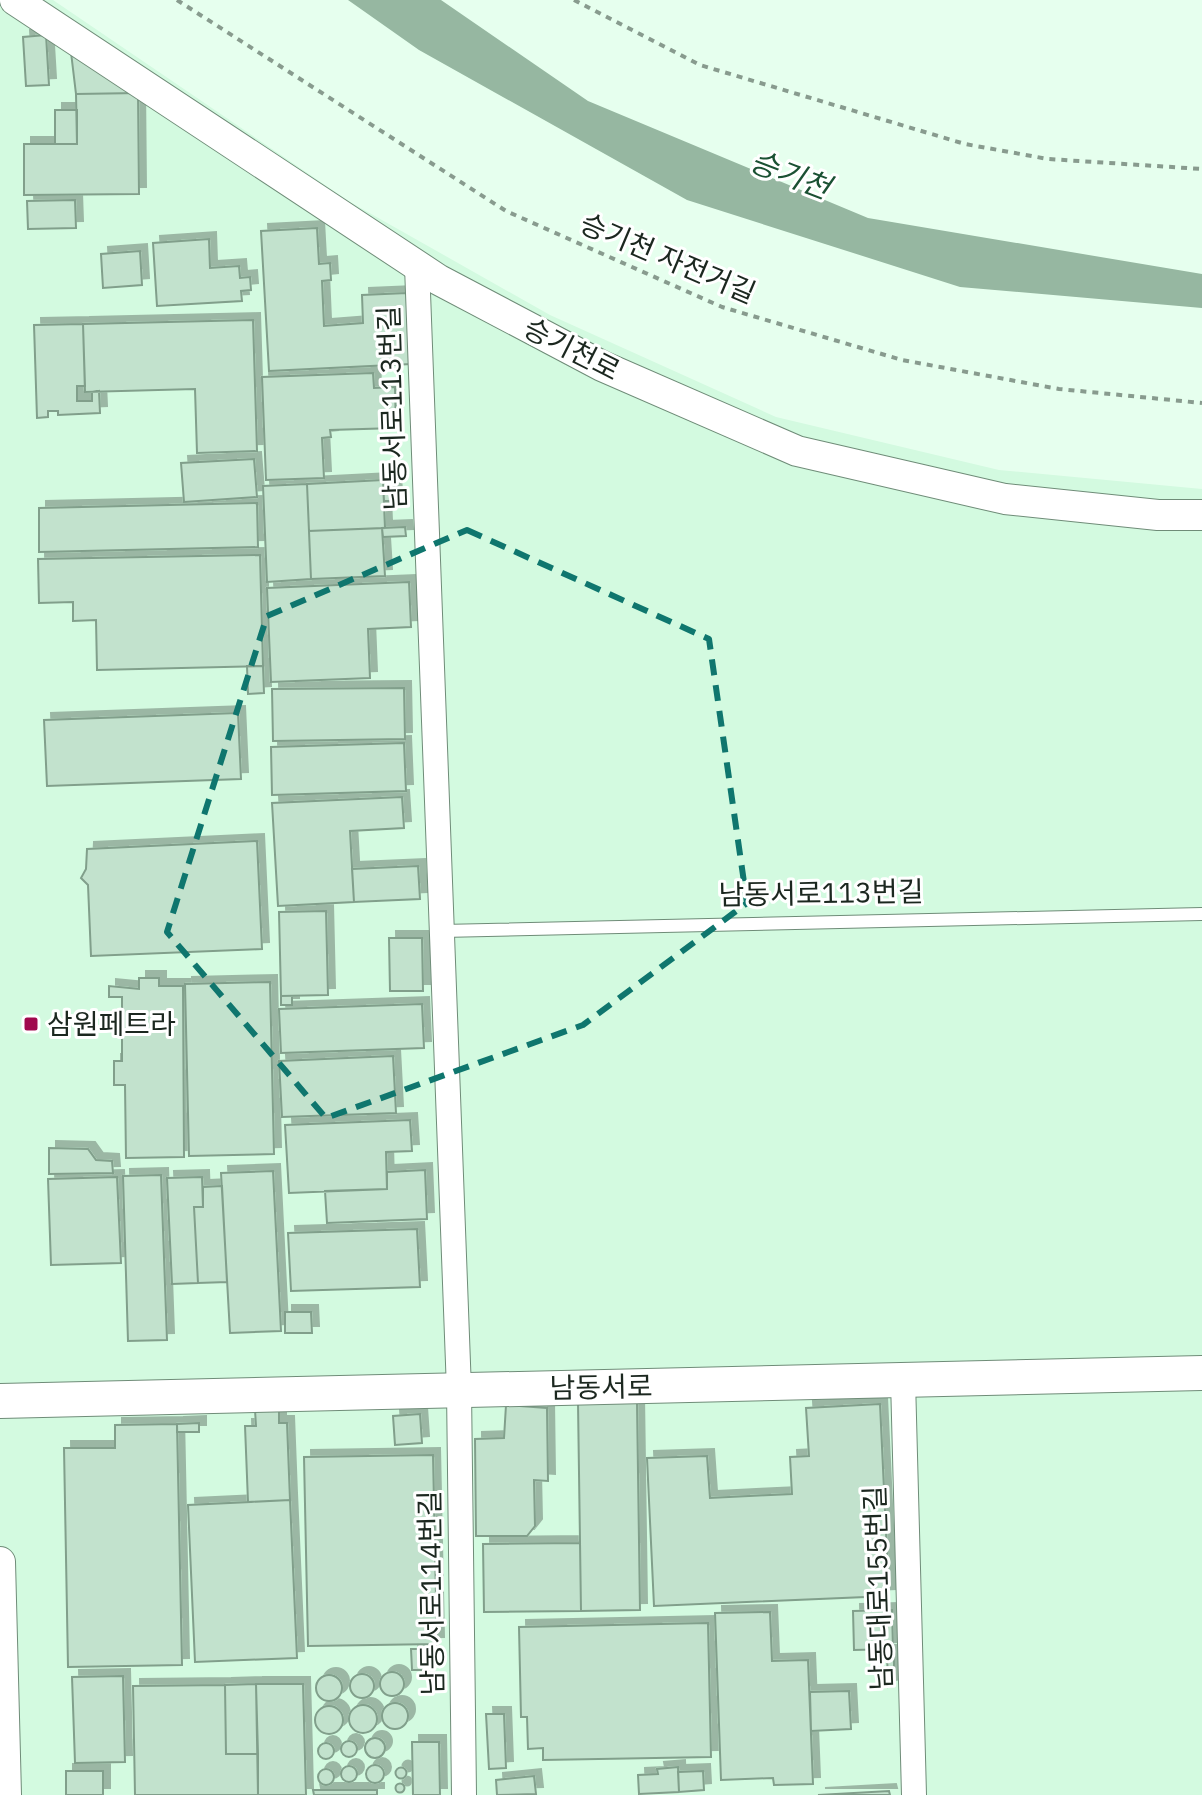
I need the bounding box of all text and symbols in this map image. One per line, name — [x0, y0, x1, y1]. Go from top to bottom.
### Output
water label: 승기천 — [745, 141, 839, 208]
street label: 승기천 자전거길 — [575, 204, 761, 311]
street label: 남동서로113번길 — [369, 305, 414, 511]
street label: 승기천로 — [518, 309, 627, 388]
street label: 남동서로113번길 — [718, 872, 924, 913]
place label: 삼원페트라 — [47, 1005, 176, 1042]
marker: 삼원페트라 — [22, 1015, 40, 1033]
street label: 남동서로 — [549, 1367, 653, 1406]
street label: 남동대로155번길 — [855, 1485, 900, 1691]
street label: 남동서로114번길 — [410, 1490, 451, 1696]

